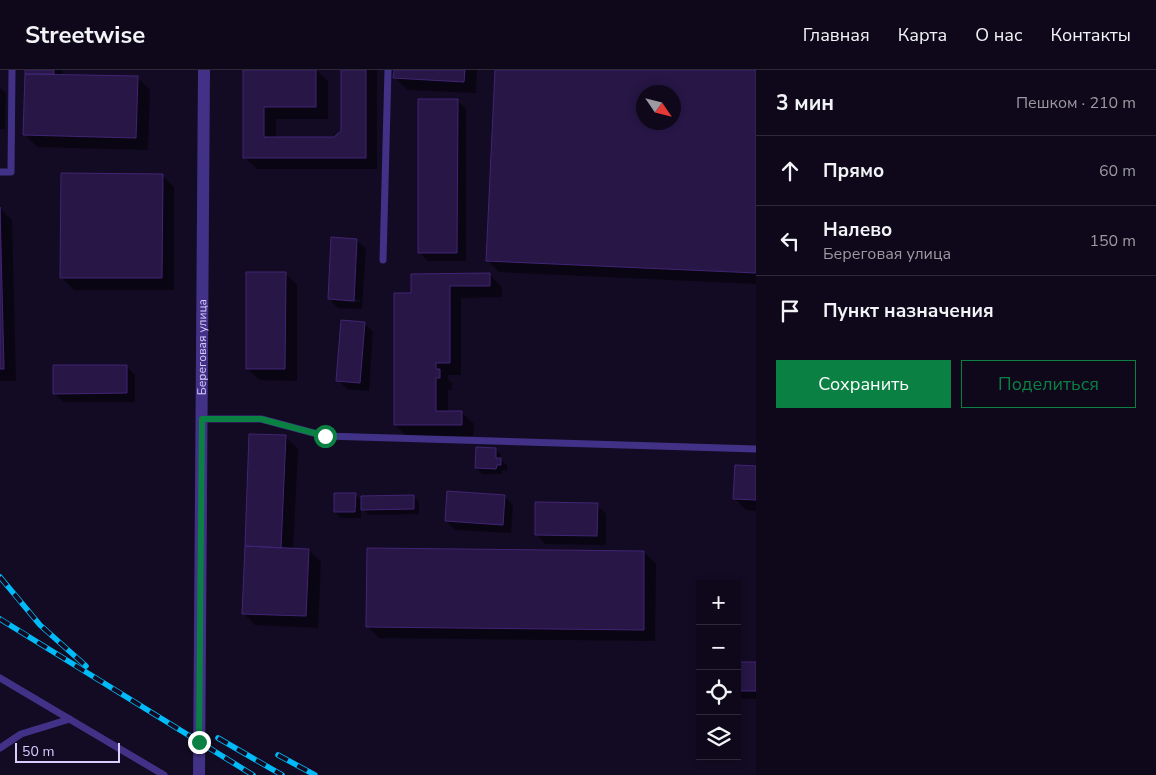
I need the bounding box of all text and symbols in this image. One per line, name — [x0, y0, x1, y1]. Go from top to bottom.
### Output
text: Streetwise — [25, 19, 145, 51]
text: Главная — [803, 23, 870, 47]
text: Карта — [898, 23, 947, 47]
text: О нас — [975, 23, 1023, 47]
text: Контакты — [1051, 23, 1131, 47]
north arrow — [636, 85, 681, 130]
text: 3 мин — [776, 89, 834, 117]
text: Пешком · 210 m — [1016, 92, 1136, 114]
icon: ahead — [776, 157, 804, 185]
text: Прямо — [823, 158, 884, 184]
text: 60 m — [1099, 160, 1136, 182]
text: Налево — [823, 217, 892, 243]
icon: left — [776, 227, 804, 255]
text: 150 m — [1089, 230, 1136, 252]
text: Береговая улица — [823, 243, 951, 265]
icon: arrive — [776, 297, 804, 325]
text: Пункт назначения — [823, 298, 994, 324]
street label: Береговая улица — [194, 299, 210, 395]
button: Сохранить — [776, 360, 951, 408]
button: Поделиться — [961, 360, 1136, 408]
route start — [314, 425, 337, 448]
map controls — [696, 580, 741, 760]
button: + — [696, 580, 741, 625]
button: − — [696, 625, 741, 670]
button: locate — [696, 670, 741, 715]
button: layers — [696, 715, 741, 760]
route end — [188, 731, 211, 754]
scale bar — [15, 740, 120, 763]
text: 50 m — [22, 742, 54, 761]

